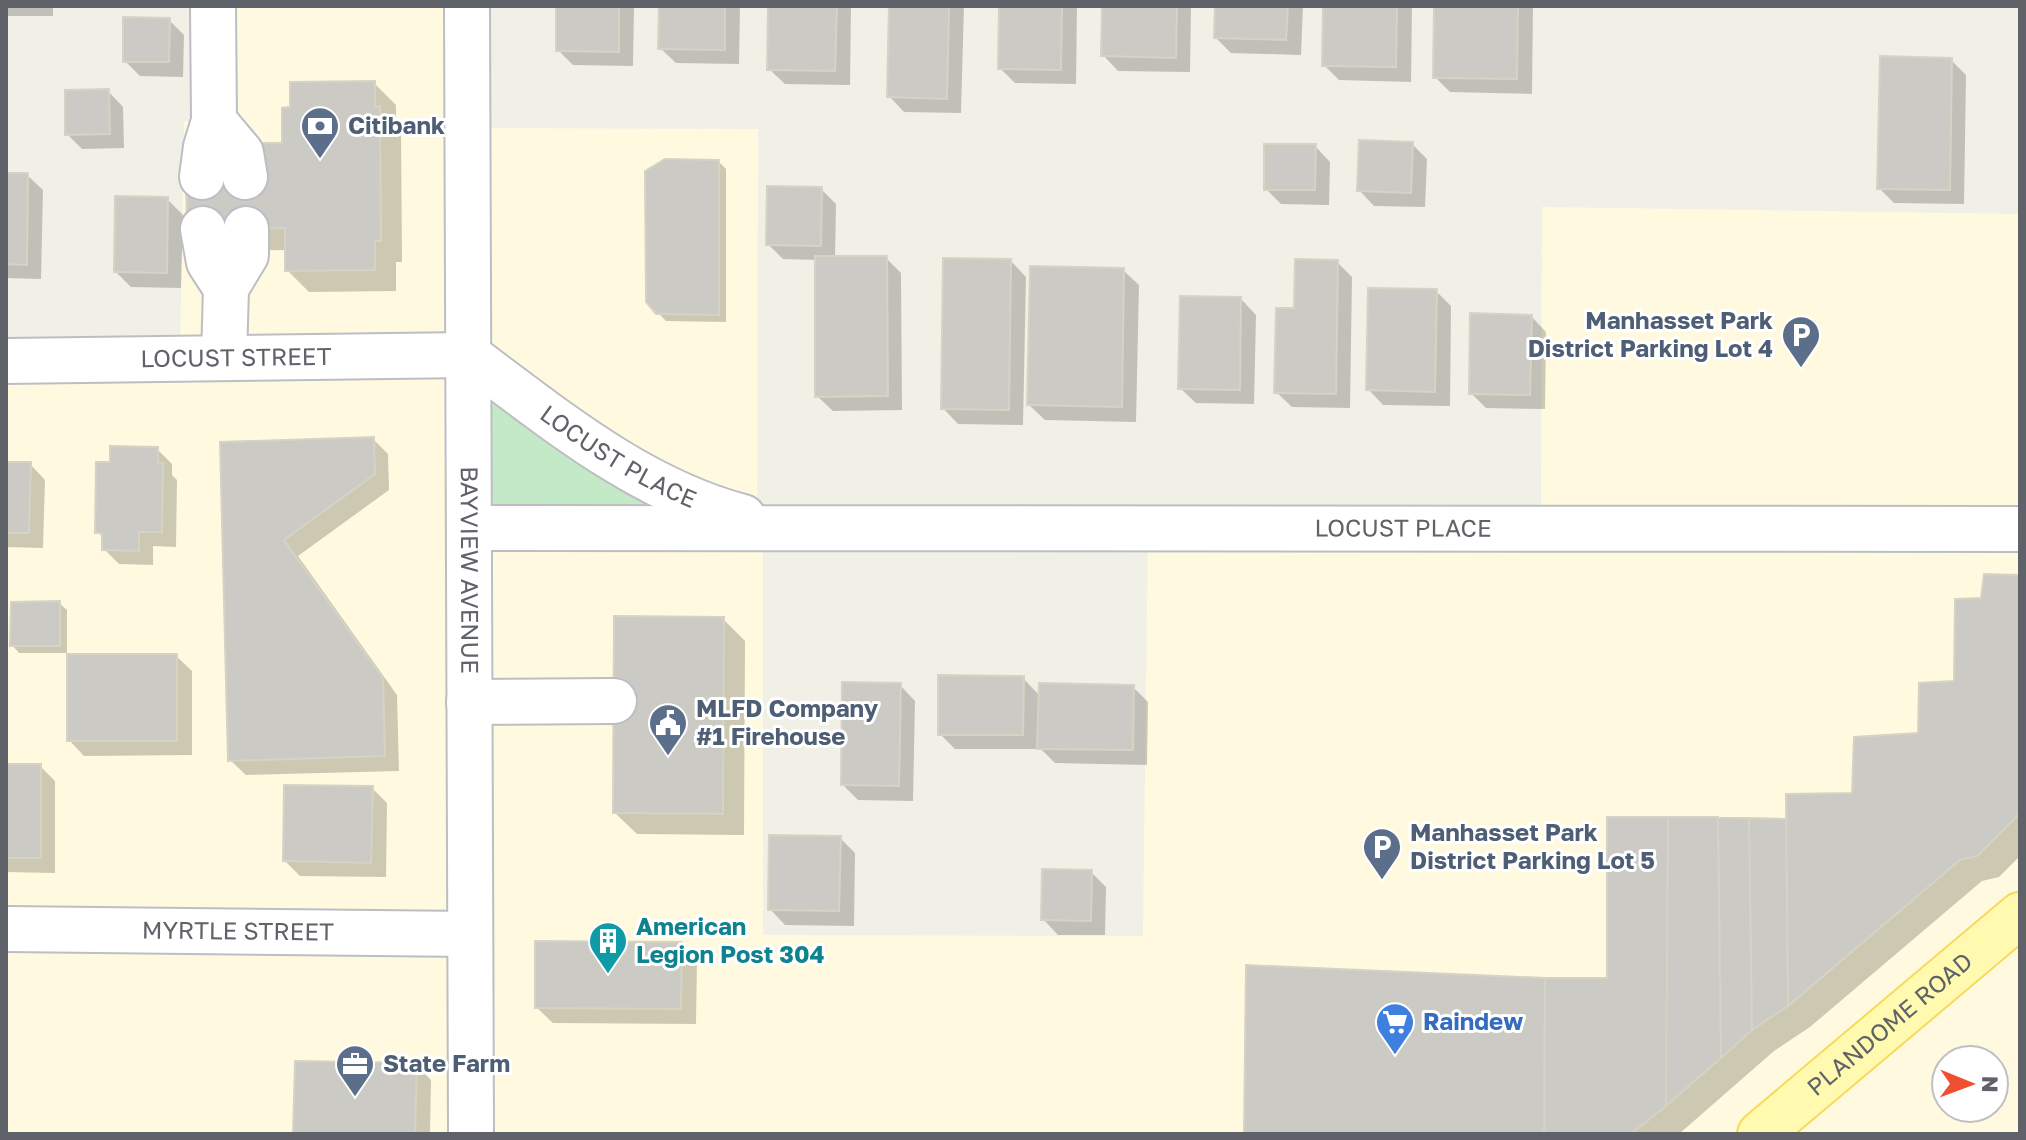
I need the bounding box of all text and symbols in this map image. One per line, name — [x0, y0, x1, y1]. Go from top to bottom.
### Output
bank icon: Citibank — [299, 105, 341, 160]
place label: Citibank — [348, 110, 445, 139]
place label: Manhasset Park District Parking Lot 4 — [1528, 305, 1773, 362]
parking icon: Manhasset Park District Parking Lot 4 — [1780, 314, 1822, 369]
street label: LOCUST STREET — [140, 341, 332, 372]
street label: LOCUST PLACE — [535, 398, 701, 513]
street label: BAYVIEW AVENUE — [456, 466, 485, 674]
street label: LOCUST PLACE — [1314, 513, 1492, 542]
place label: MLFD Company #1 Firehouse — [696, 693, 879, 750]
public building icon: MLFD Company #1 Firehouse — [647, 702, 689, 757]
place label: Manhasset Park District Parking Lot 5 — [1410, 817, 1655, 874]
parking icon: Manhasset Park District Parking Lot 5 — [1361, 826, 1403, 881]
place label: American Legion Post 304 — [636, 911, 825, 968]
street label: MYRTLE STREET — [142, 914, 334, 946]
building icon: American Legion Post 304 — [587, 920, 629, 975]
street label: PLANDOME ROAD — [1801, 946, 1978, 1101]
supermarket icon: Raindew — [1374, 1001, 1416, 1056]
place label: Raindew — [1423, 1006, 1523, 1035]
office icon: State Farm — [334, 1043, 376, 1098]
north arrow — [1930, 1044, 2010, 1124]
place label: State Farm — [383, 1048, 510, 1077]
text: N — [1977, 1076, 2004, 1093]

